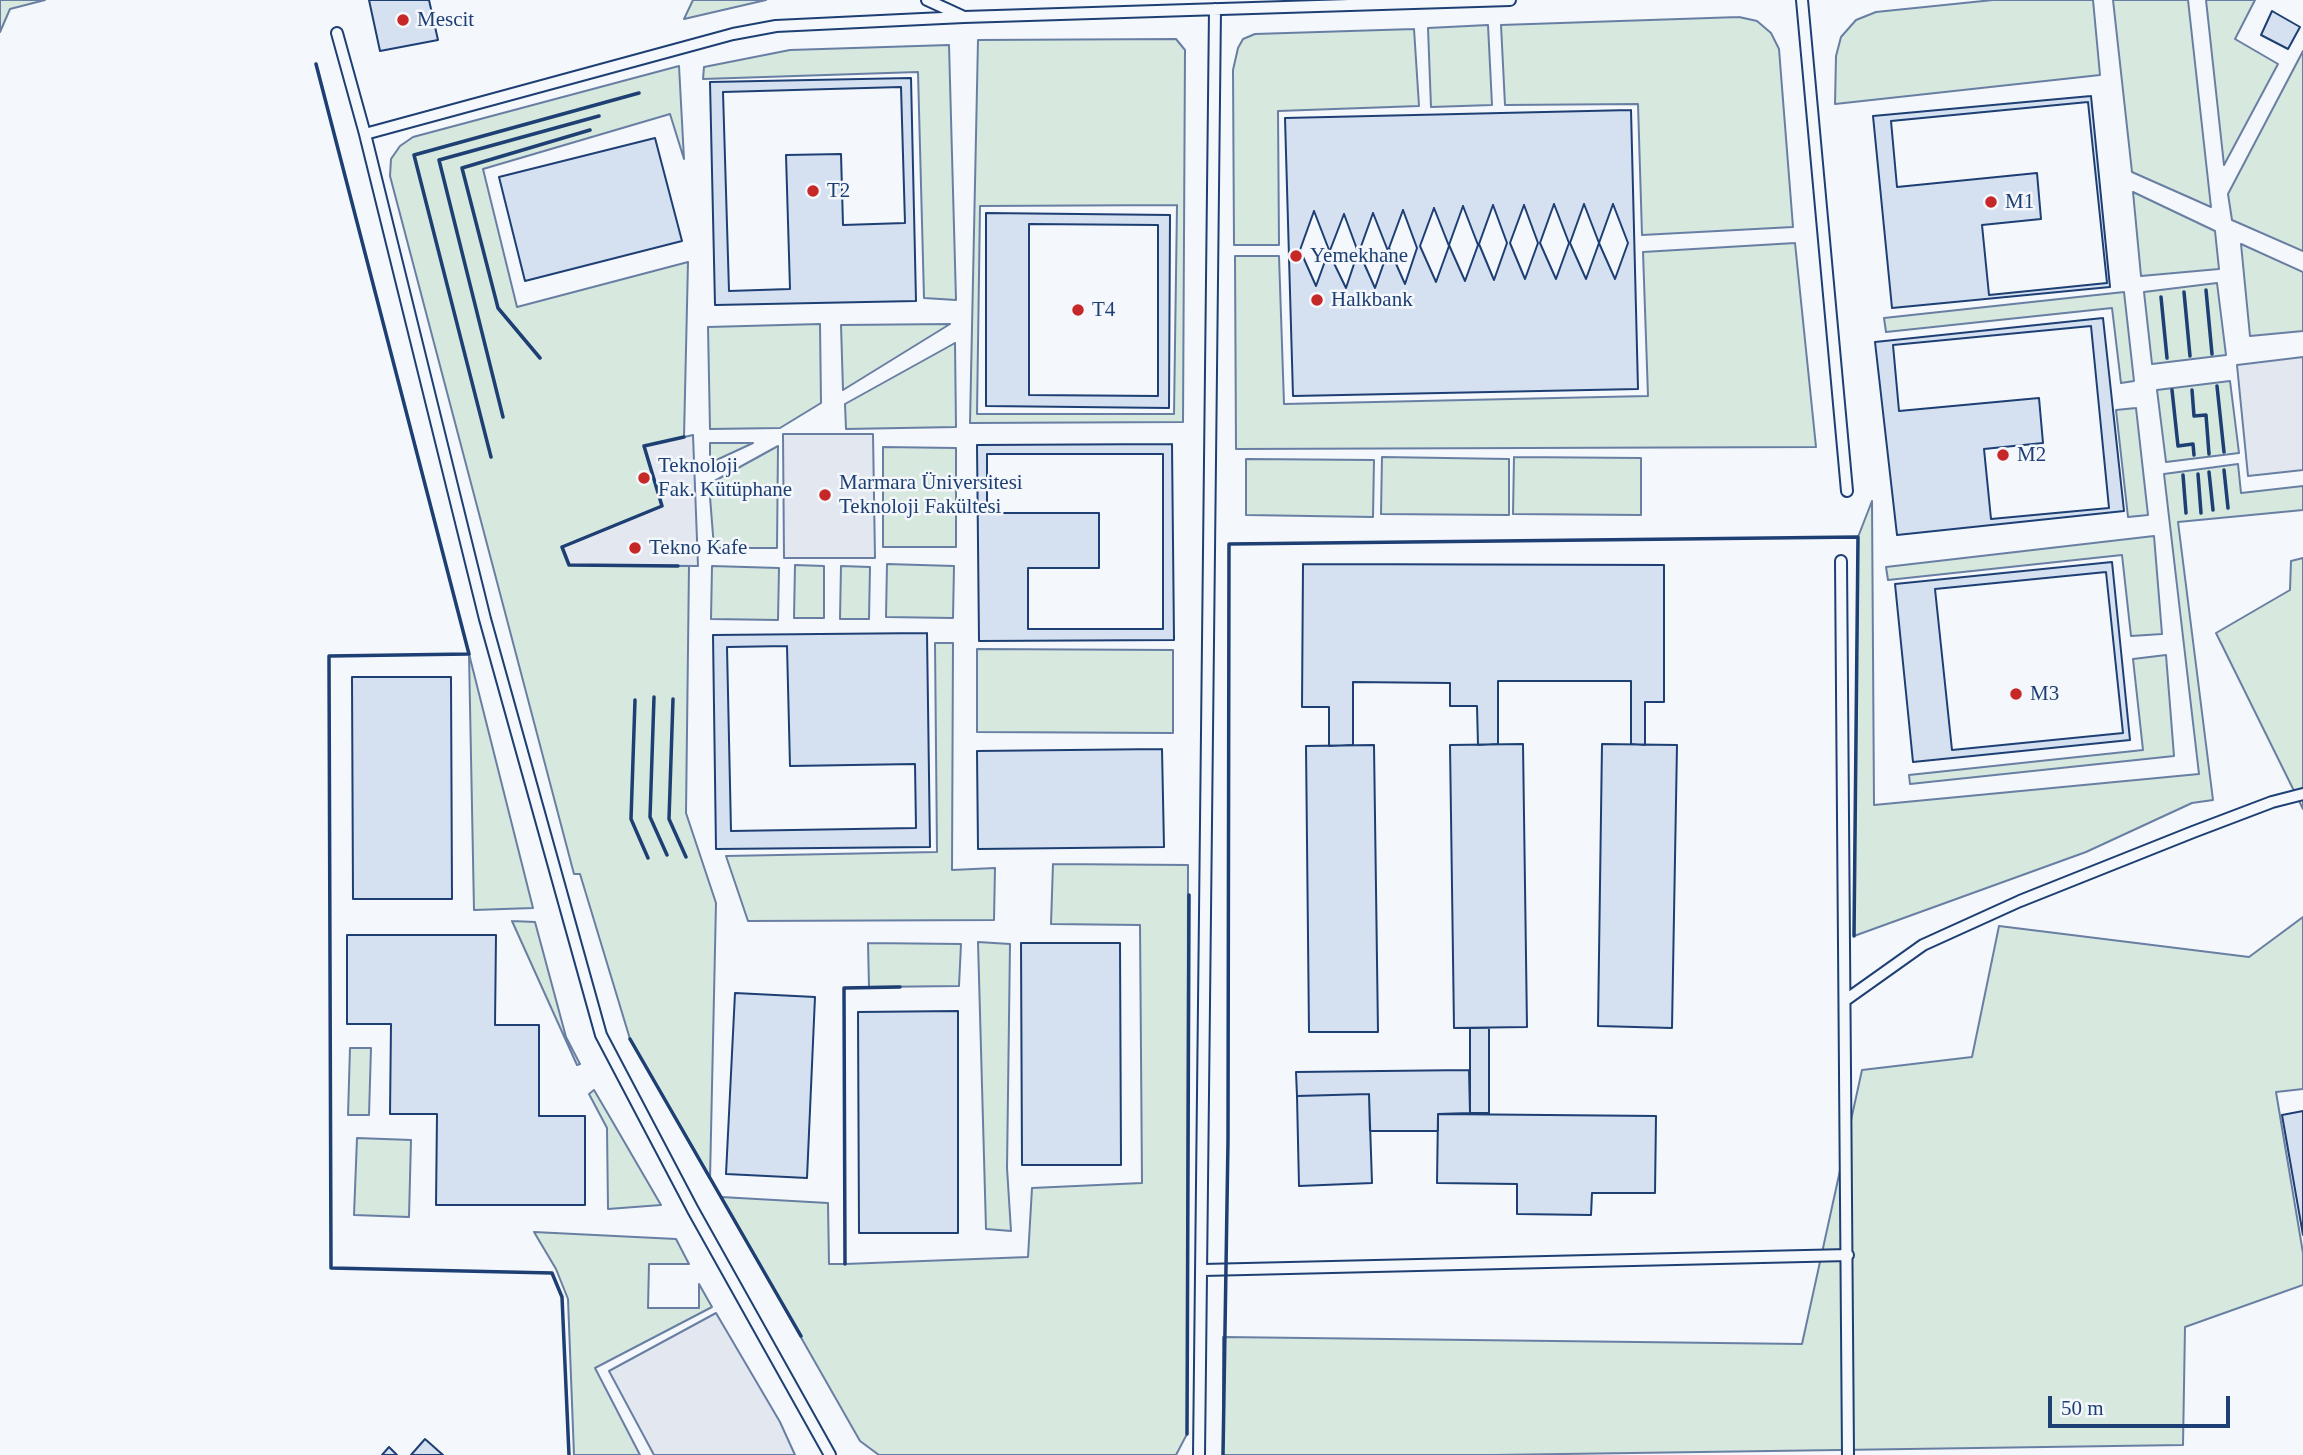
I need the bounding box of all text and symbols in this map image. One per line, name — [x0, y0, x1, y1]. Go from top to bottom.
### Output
place label: Mescit — [417, 7, 474, 33]
marker: Mescit — [395, 12, 411, 28]
place label: T2 — [827, 178, 850, 204]
marker: T2 — [805, 183, 821, 199]
place label: M1 — [2005, 189, 2034, 215]
marker: M1 — [1983, 194, 1999, 210]
place label: Yemekhane — [1310, 243, 1408, 269]
marker: Yemekhane — [1288, 248, 1304, 264]
place label: Halkbank — [1331, 287, 1413, 313]
marker: Halkbank — [1309, 292, 1325, 308]
place label: T4 — [1092, 297, 1115, 323]
marker: T4 — [1070, 302, 1086, 318]
place label: M2 — [2017, 442, 2046, 468]
marker: M2 — [1995, 447, 2011, 463]
place label: Teknoloji Fak. Kütüphane — [658, 453, 792, 503]
marker: Teknoloji Fak. Kütüphane — [636, 470, 652, 486]
place label: Marmara Üniversitesi Teknoloji Fakültesi — [839, 470, 1023, 520]
marker: Marmara Üniversitesi Teknoloji Fakültesi — [817, 487, 833, 503]
place label: Tekno Kafe — [649, 535, 747, 561]
marker: Tekno Kafe — [627, 540, 643, 556]
place label: M3 — [2030, 681, 2059, 707]
marker: M3 — [2008, 686, 2024, 702]
scale bar — [2051, 1382, 2233, 1426]
text: 50 m — [2061, 1396, 2104, 1420]

